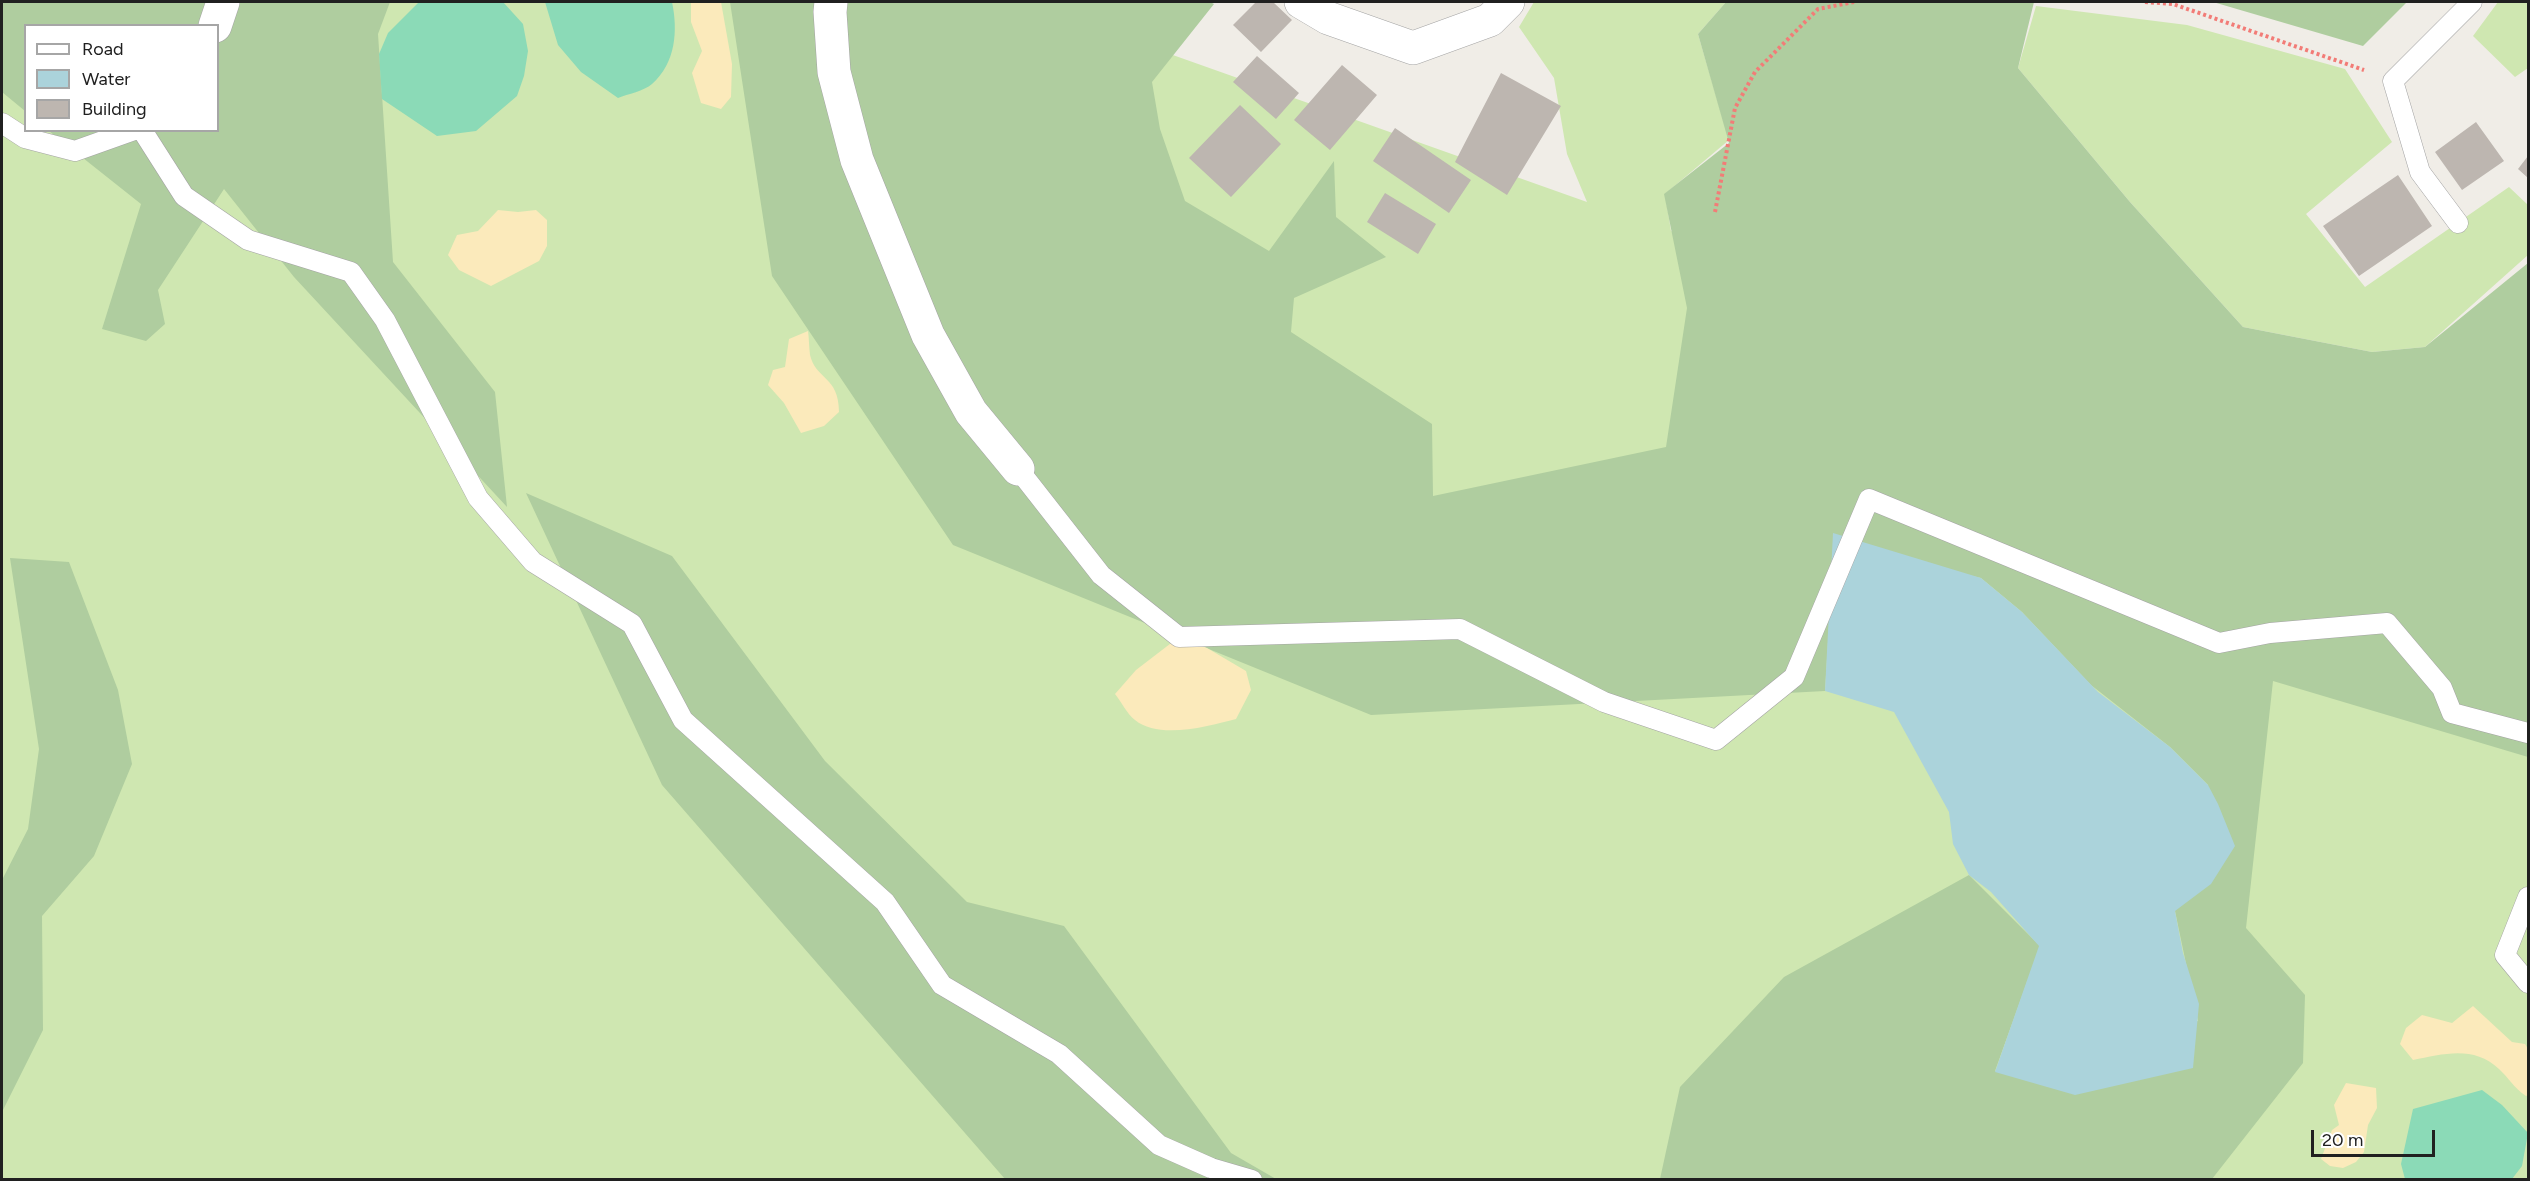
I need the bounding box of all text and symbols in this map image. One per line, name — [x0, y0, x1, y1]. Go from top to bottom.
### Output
legend — [24, 24, 219, 132]
text: Road — [82, 38, 123, 60]
text: Water — [82, 68, 130, 90]
text: Building — [82, 98, 147, 120]
scale bar — [2314, 1118, 2438, 1156]
text: 20 m — [2322, 1129, 2363, 1151]

